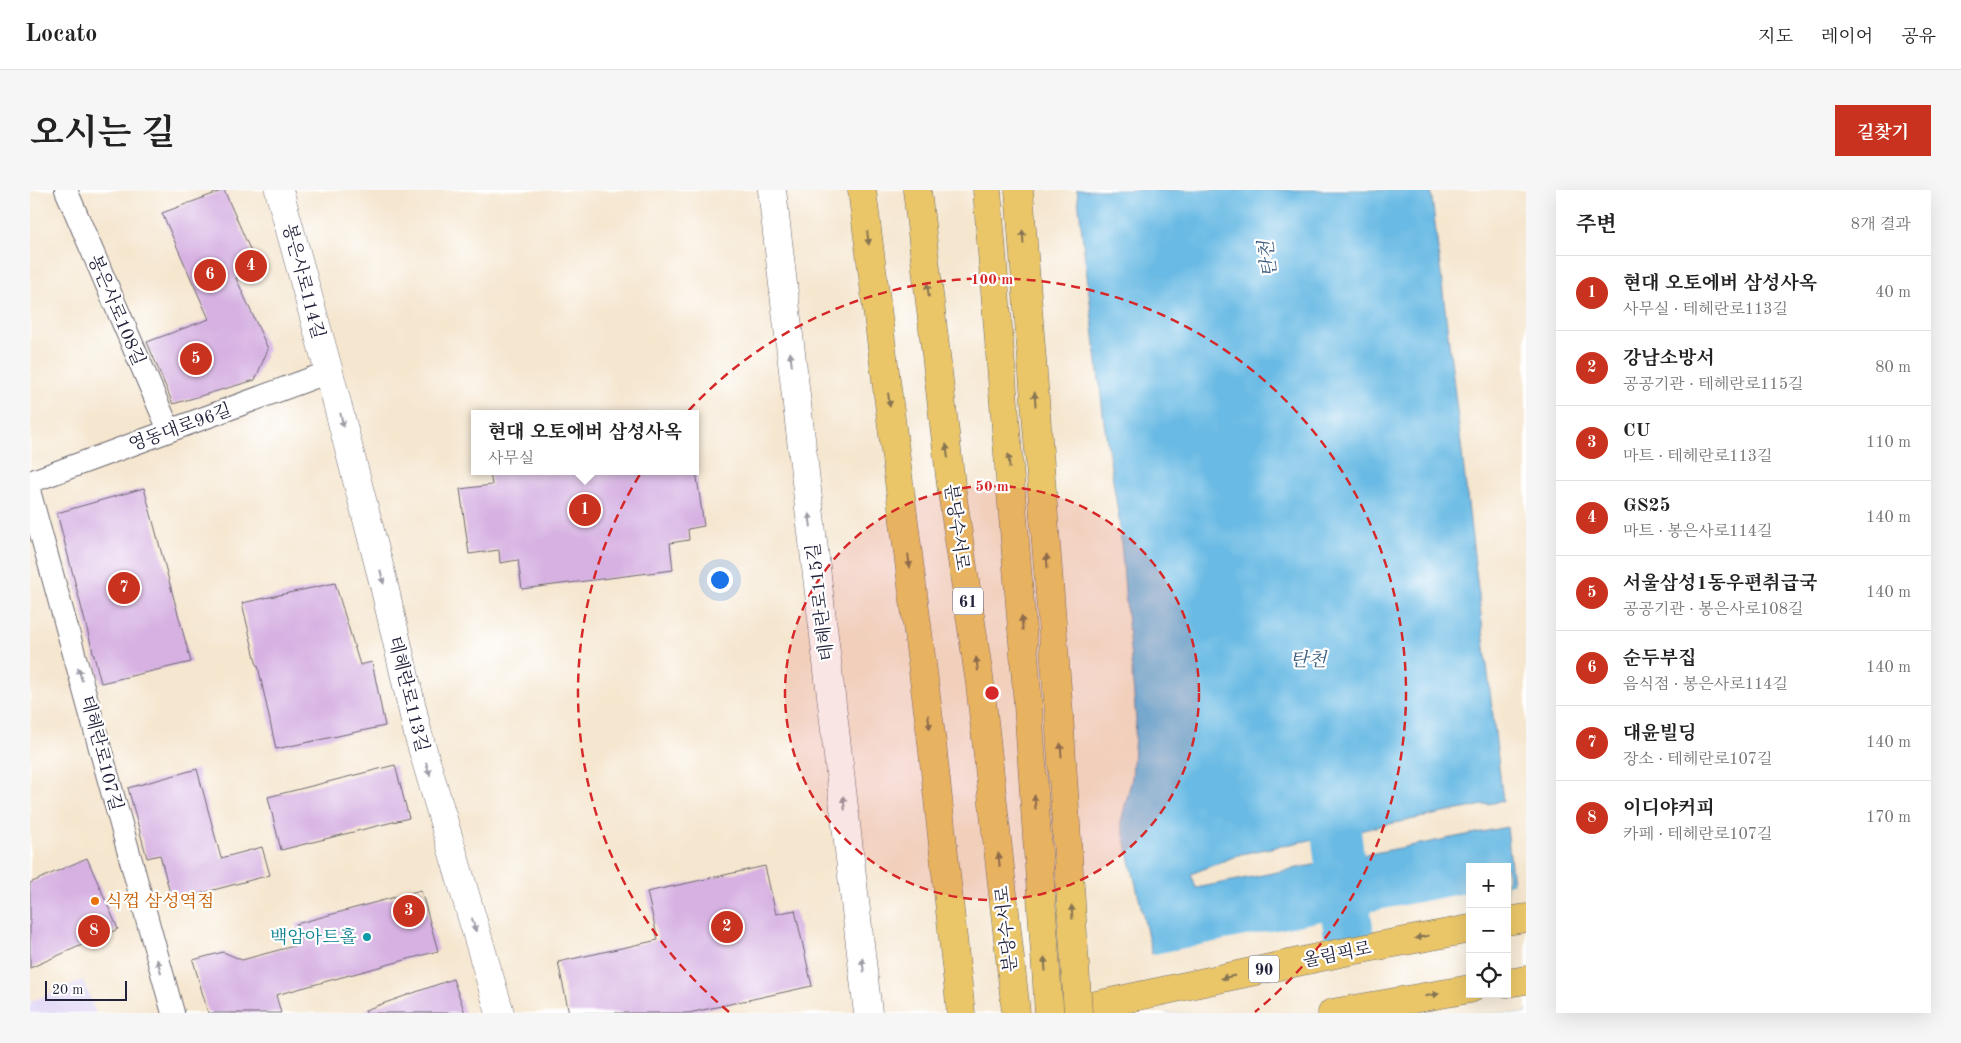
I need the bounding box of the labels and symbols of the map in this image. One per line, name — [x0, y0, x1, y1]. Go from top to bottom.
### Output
street label: 봉은사로114길 — [279, 221, 329, 341]
one-way arrow — [1018, 229, 1026, 245]
one-way arrow — [864, 231, 872, 247]
water label: 탄천 — [1255, 238, 1281, 278]
pin: 4 — [235, 247, 267, 285]
street label: 봉은사로108길 — [85, 252, 149, 368]
pin: 6 — [194, 256, 226, 294]
text: 100 m — [971, 273, 1013, 288]
one-way arrow — [924, 281, 932, 297]
pin: 5 — [180, 340, 212, 378]
one-way arrow — [787, 351, 795, 367]
one-way arrow — [1031, 391, 1039, 407]
one-way arrow — [885, 392, 893, 408]
street label: 영동대로96길 — [126, 400, 234, 455]
one-way arrow — [338, 412, 346, 427]
one-way arrow — [943, 443, 951, 459]
one-way arrow — [1004, 452, 1012, 468]
text: 50 m — [975, 480, 1009, 495]
street label: 분당수서로 — [941, 483, 973, 571]
pin: 1 — [569, 491, 601, 529]
one-way arrow — [806, 512, 814, 528]
street label: 테헤란로115길 — [804, 542, 837, 662]
one-way arrow — [905, 553, 913, 569]
one-way arrow — [1043, 553, 1051, 569]
your location — [707, 567, 733, 593]
pin: 7 — [108, 569, 140, 607]
one-way arrow — [378, 570, 386, 585]
road number: 61 — [953, 588, 983, 614]
one-way arrow — [1017, 614, 1025, 630]
street label: 테헤란로113길 — [385, 634, 432, 754]
water label: 탄천 — [1290, 649, 1328, 671]
one-way arrow — [973, 656, 981, 672]
one-way arrow — [76, 667, 84, 682]
centre of rings — [983, 684, 1001, 702]
street label: 테헤란로107길 — [77, 694, 126, 813]
one-way arrow — [925, 714, 933, 730]
one-way arrow — [1057, 742, 1065, 758]
one-way arrow — [424, 762, 432, 777]
one-way arrow — [1030, 794, 1038, 810]
one-way arrow — [840, 795, 848, 811]
one-way arrow — [995, 852, 1003, 868]
street label: 분당수서로 — [992, 885, 1020, 973]
place label: 식껍 삼성역점 — [105, 892, 214, 911]
pin: 3 — [393, 892, 425, 930]
marker: 식껍 삼성역점 — [89, 895, 101, 907]
one-way arrow — [1067, 904, 1075, 920]
pin: 2 — [711, 908, 743, 946]
pin: 8 — [78, 912, 110, 950]
one-way arrow — [470, 918, 478, 933]
place label: 백암아트홀 — [270, 927, 357, 947]
marker: 백암아트홀 — [361, 931, 373, 943]
one-way arrow — [1413, 934, 1429, 942]
street label: 올림픽로 — [1301, 939, 1373, 970]
one-way arrow — [859, 956, 867, 972]
one-way arrow — [1041, 956, 1049, 972]
road number: 90 — [1249, 956, 1279, 982]
one-way arrow — [155, 959, 163, 974]
one-way arrow — [1221, 973, 1236, 981]
scale bar — [45, 978, 128, 1001]
one-way arrow — [1424, 991, 1440, 999]

